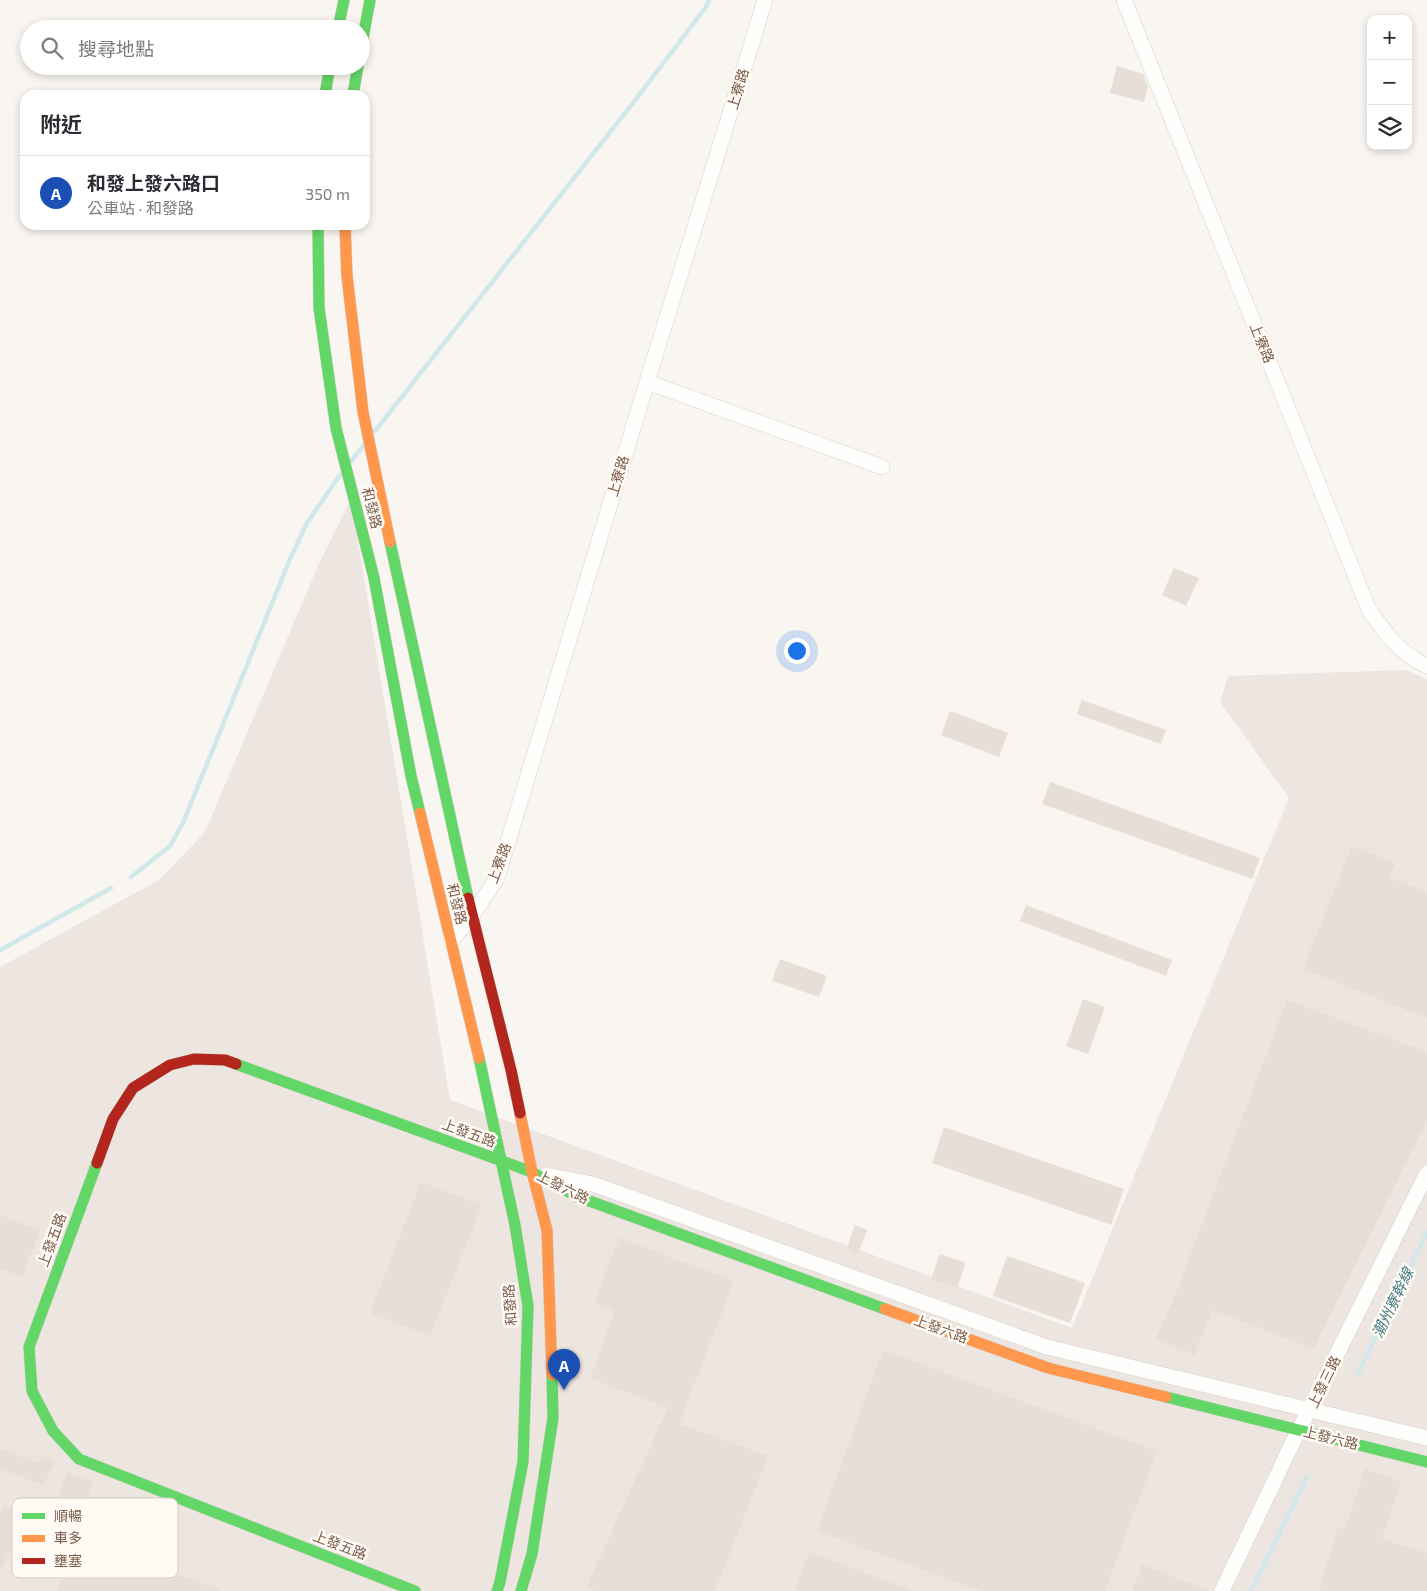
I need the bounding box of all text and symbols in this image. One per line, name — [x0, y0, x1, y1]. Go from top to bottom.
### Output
map controls — [1367, 15, 1412, 150]
button: + — [1367, 15, 1412, 60]
search box — [20, 20, 370, 75]
icon: search — [38, 34, 66, 62]
text: 搜尋地點 — [78, 37, 154, 60]
button: − — [1367, 60, 1412, 105]
street label: 上寮路 — [723, 66, 752, 111]
button: layers — [1367, 105, 1412, 150]
text: 附近 — [40, 111, 82, 136]
text: 和發上發六路口 — [87, 171, 220, 194]
text: A — [51, 184, 61, 203]
text: 350 m — [305, 184, 350, 203]
text: 公車站 · 和發路 — [87, 198, 194, 217]
street label: 上寮路 — [1247, 320, 1278, 365]
street label: 上寮路 — [603, 453, 632, 498]
street label: 和發路 — [359, 485, 386, 530]
your location — [784, 638, 810, 664]
street label: 上寮路 — [483, 840, 514, 885]
street label: 和發路 — [444, 881, 471, 926]
street label: 上發五路 — [440, 1115, 498, 1150]
street label: 上發六路 — [534, 1166, 592, 1207]
street label: 上發五路 — [34, 1211, 69, 1269]
water label: 潮州寮幹線 — [1368, 1263, 1418, 1340]
street label: 和發路 — [500, 1283, 519, 1327]
street label: 上發六路 — [912, 1311, 970, 1346]
pin: A — [548, 1349, 580, 1390]
street label: 上發三路 — [1304, 1353, 1343, 1411]
street label: 上發六路 — [1302, 1422, 1360, 1453]
legend — [12, 1498, 178, 1578]
text: 順暢 — [54, 1507, 82, 1524]
street label: 上發五路 — [311, 1527, 369, 1563]
text: 車多 — [54, 1529, 82, 1546]
text: 壅塞 — [54, 1552, 82, 1569]

